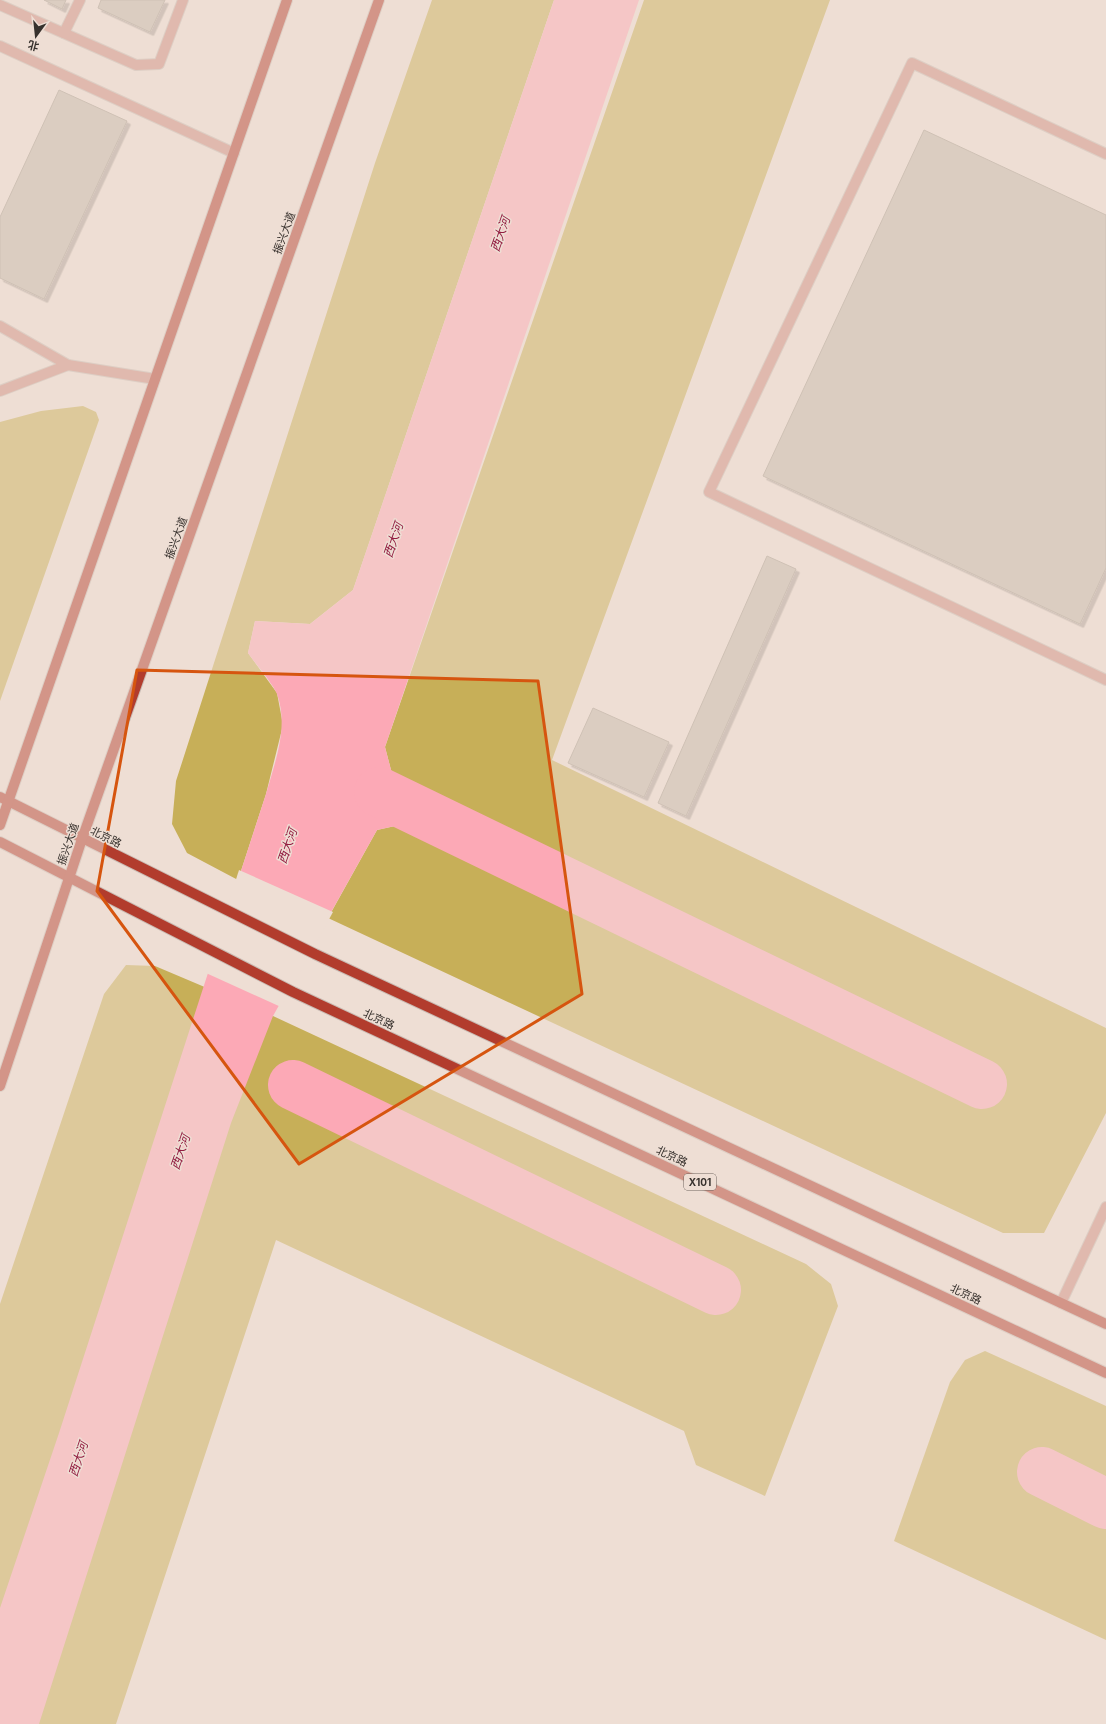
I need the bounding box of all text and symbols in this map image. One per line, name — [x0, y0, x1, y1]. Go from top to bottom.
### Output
north arrow — [16, 16, 56, 56]
text: 北 — [26, 37, 41, 54]
street label: 振兴大道 — [270, 210, 298, 256]
water label: 西大河 — [487, 213, 514, 253]
street label: 振兴大道 — [162, 515, 190, 561]
water label: 西大河 — [380, 519, 407, 559]
street label: 振兴大道 — [54, 821, 82, 867]
street label: 北京路 — [88, 823, 124, 851]
water label: 西大河 — [274, 825, 301, 865]
street label: 北京路 — [361, 1006, 397, 1032]
water label: 西大河 — [167, 1131, 194, 1171]
street label: 北京路 — [654, 1143, 690, 1169]
road number: X101 — [684, 1174, 716, 1190]
street label: 北京路 — [948, 1281, 984, 1307]
water label: 西大河 — [65, 1438, 91, 1478]

